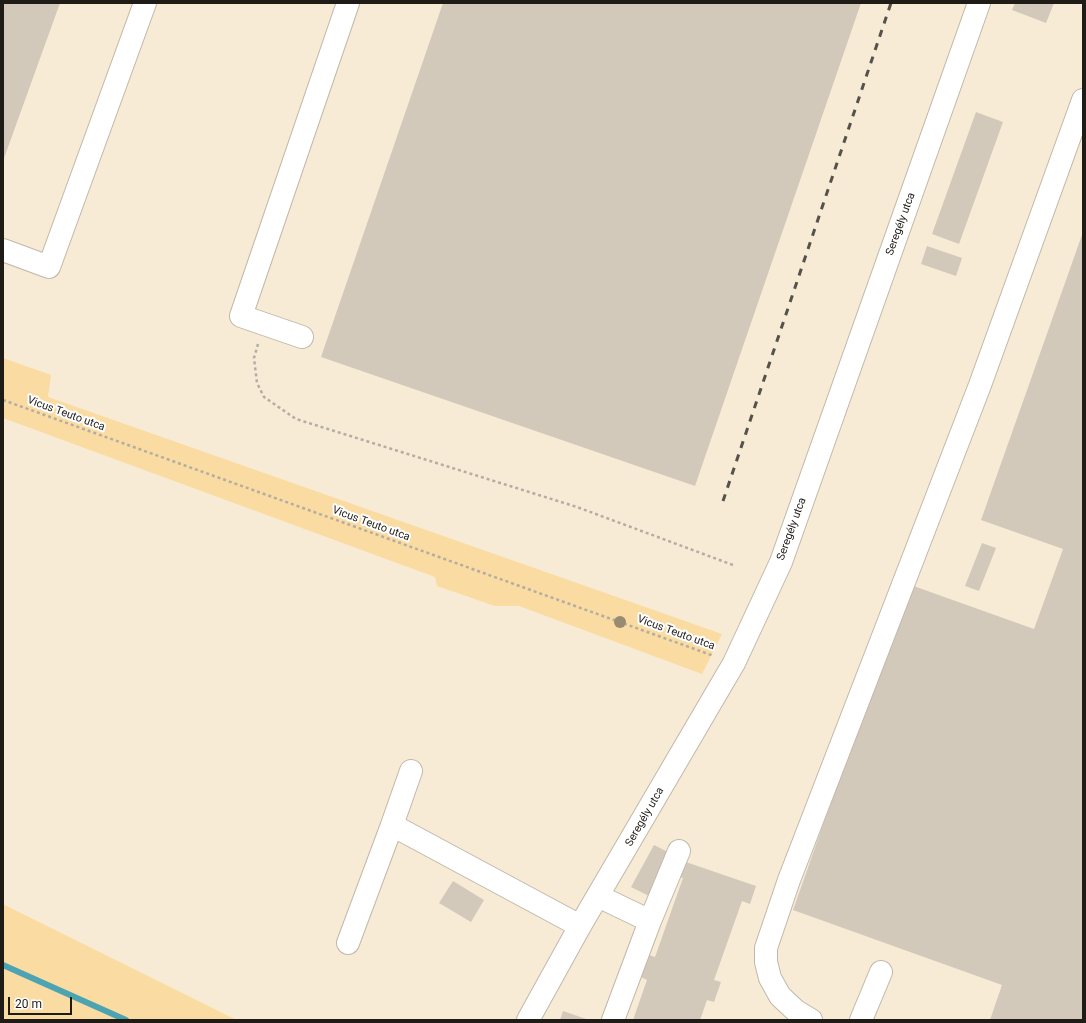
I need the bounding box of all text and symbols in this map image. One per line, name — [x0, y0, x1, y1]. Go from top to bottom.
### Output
street label: Seregély utca — [884, 191, 918, 257]
street label: Vicus Teuto utca — [25, 394, 107, 434]
street label: Seregély utca — [775, 496, 809, 562]
street label: Vicus Teuto utca — [330, 504, 412, 544]
street label: Vicus Teuto utca — [635, 613, 717, 653]
street label: Seregély utca — [623, 785, 667, 849]
scale bar — [10, 989, 74, 1015]
text: 20 m — [15, 997, 42, 1011]

